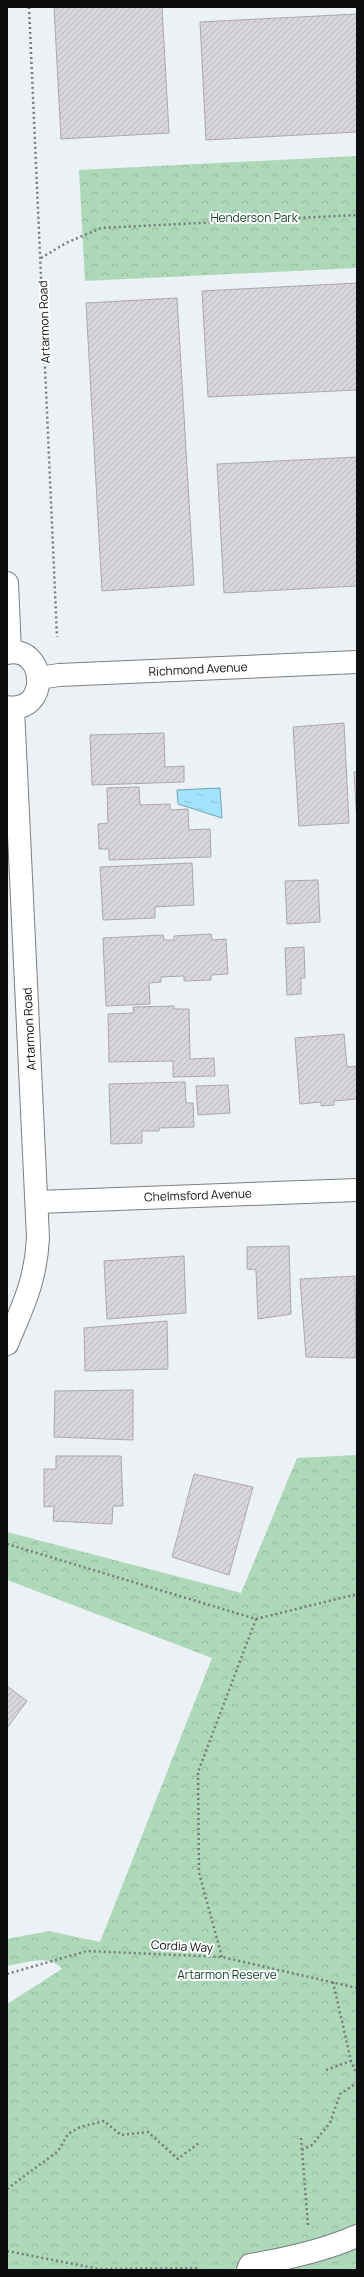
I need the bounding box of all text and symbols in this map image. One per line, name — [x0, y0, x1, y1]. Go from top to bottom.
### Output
park label: Henderson Park — [210, 209, 299, 226]
street label: Artarmon Road — [34, 280, 54, 364]
street label: Richmond Avenue — [148, 658, 248, 680]
street label: Artarmon Road — [18, 987, 40, 1071]
street label: Chelmsford Avenue — [144, 1185, 252, 1205]
street label: Cordia Way — [150, 1936, 214, 1956]
park label: Artarmon Reserve — [177, 1966, 277, 1983]

